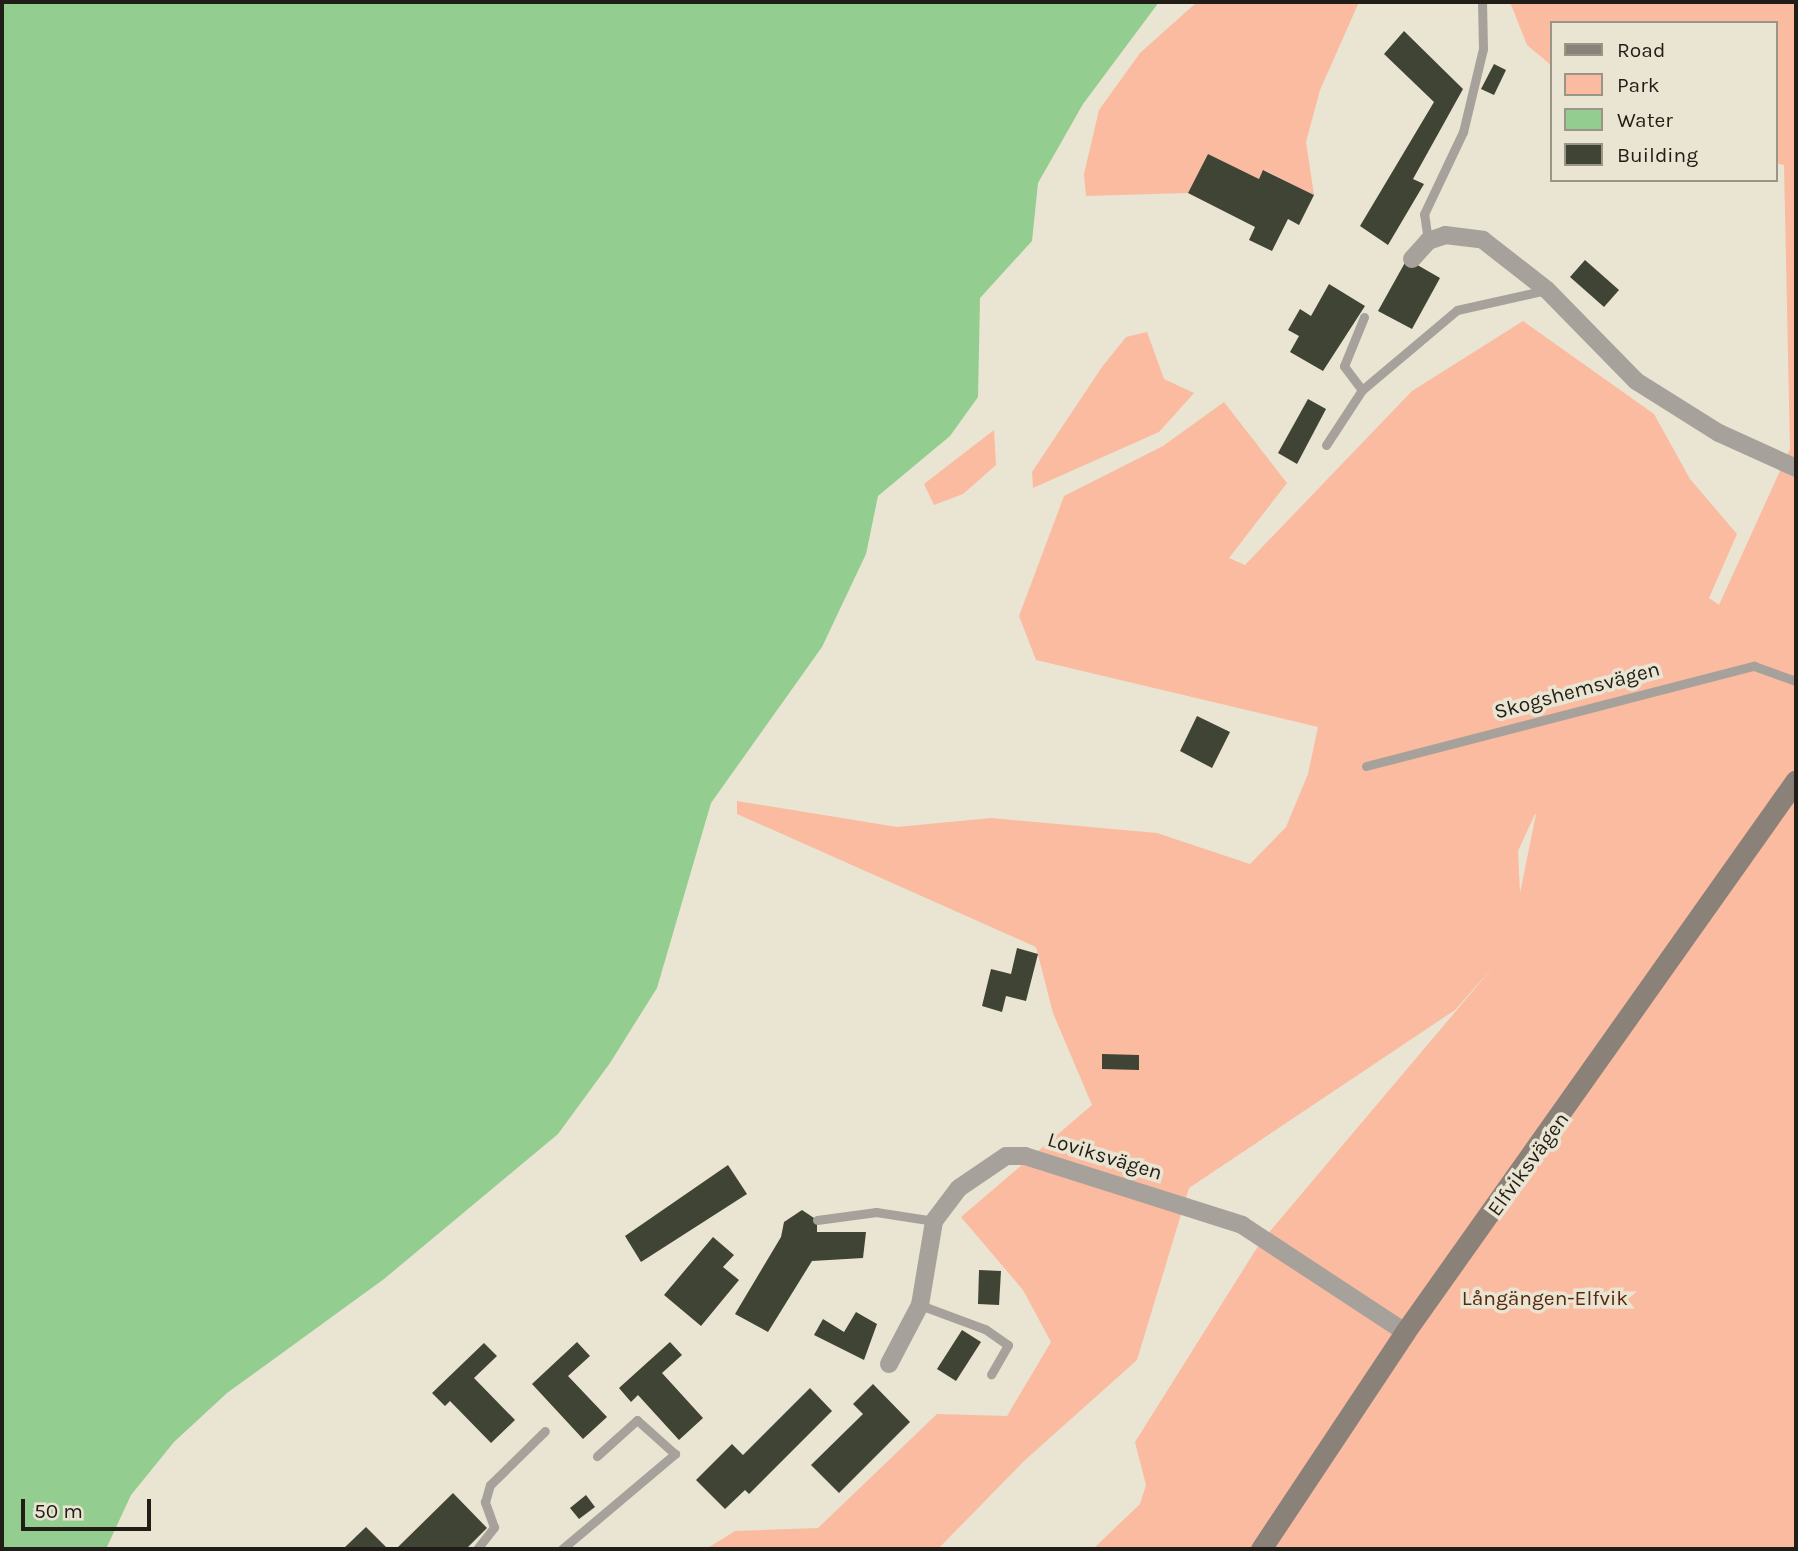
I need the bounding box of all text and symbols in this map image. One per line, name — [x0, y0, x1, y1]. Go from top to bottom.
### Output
legend — [1549, 21, 1777, 182]
text: Road — [1617, 38, 1665, 62]
text: Park — [1617, 73, 1660, 97]
text: Water — [1617, 108, 1673, 132]
text: Building — [1617, 143, 1698, 167]
street label: Skogshemsvägen — [1491, 656, 1663, 724]
street label: Elfviksvägen — [1482, 1107, 1574, 1221]
street label: Loviksvägen — [1045, 1127, 1165, 1185]
park label: Långängen-Elfvik — [1462, 1285, 1628, 1311]
scale bar — [24, 1484, 154, 1528]
text: 50 m — [34, 1499, 83, 1523]

